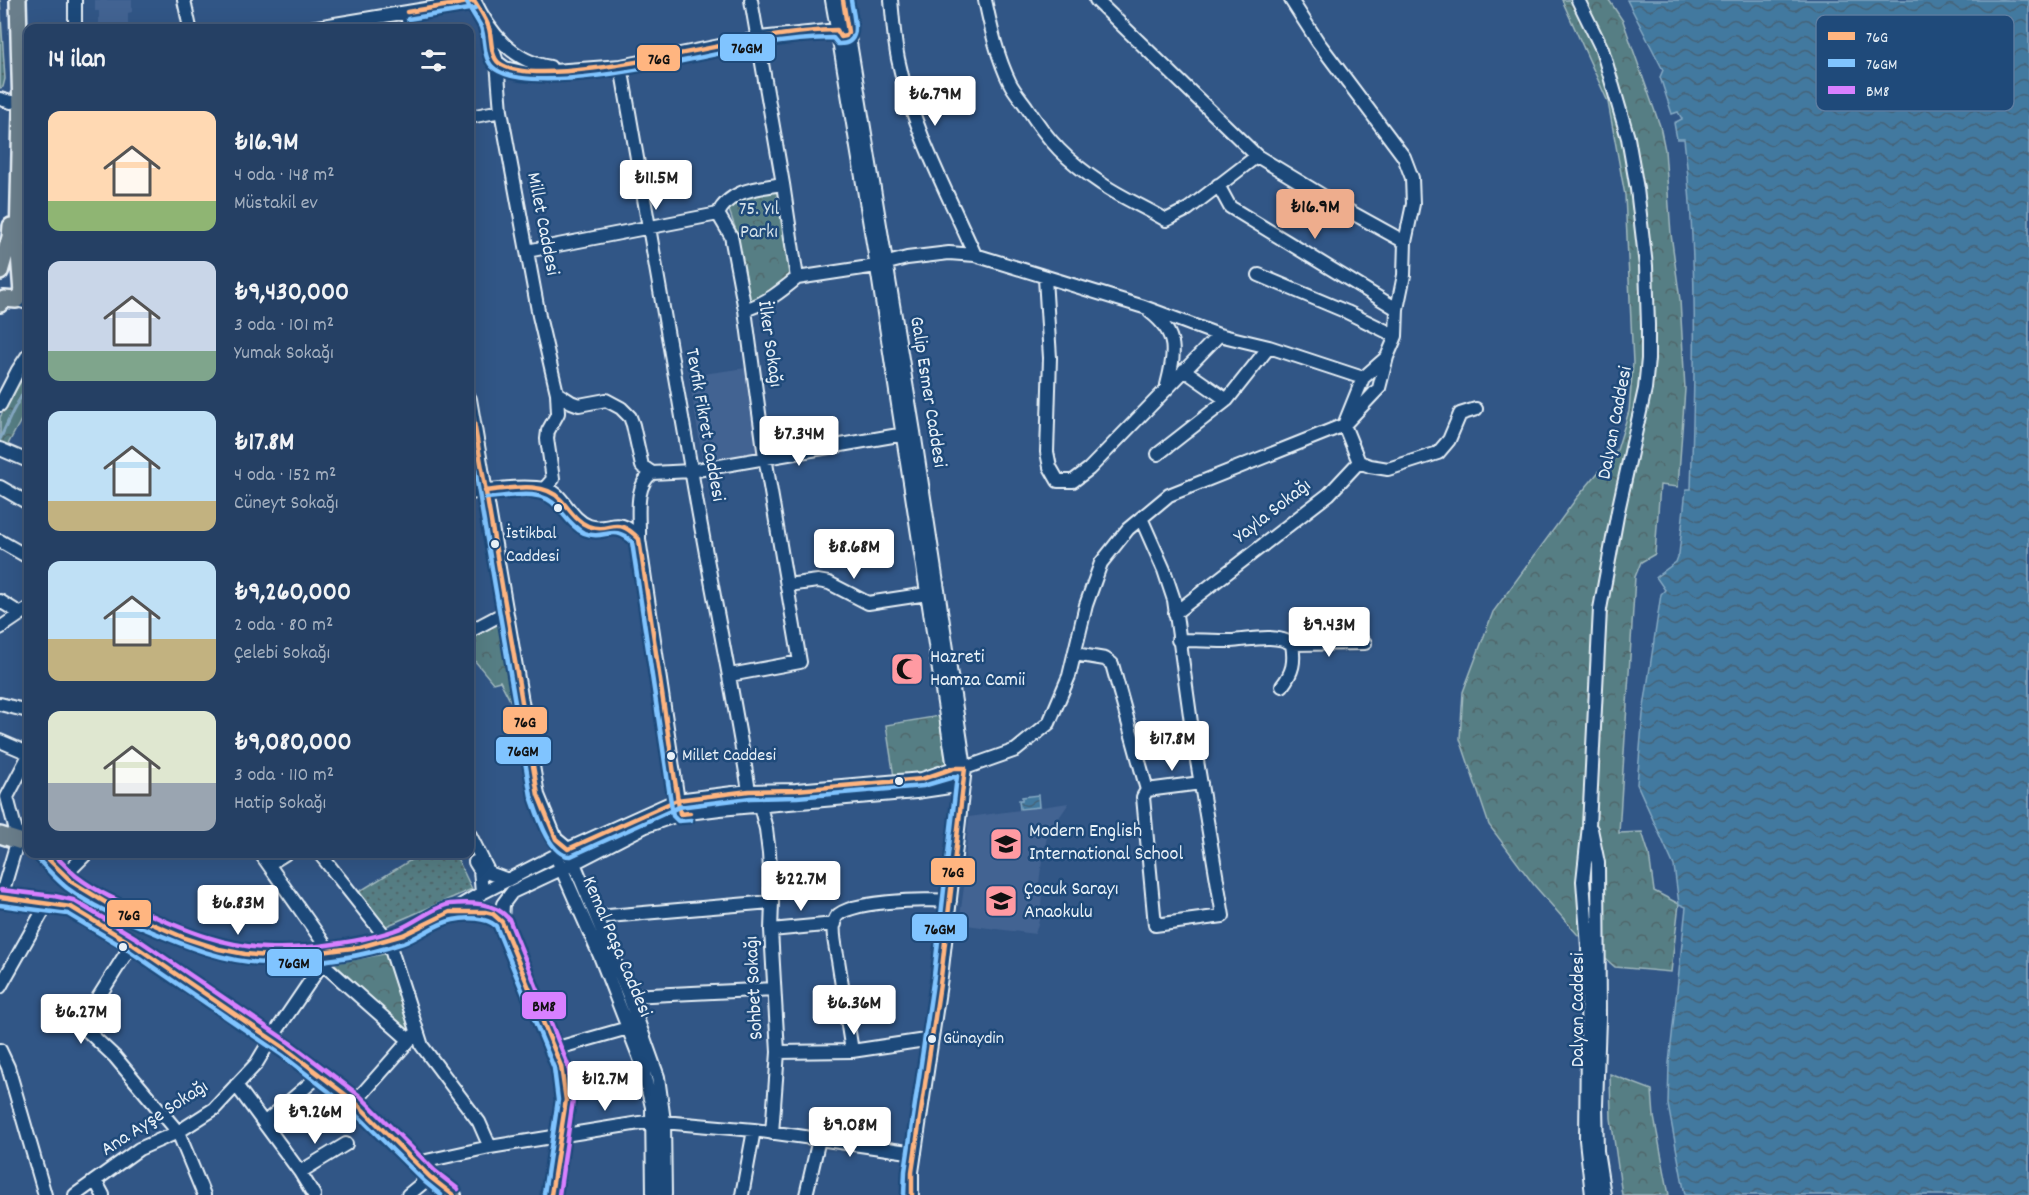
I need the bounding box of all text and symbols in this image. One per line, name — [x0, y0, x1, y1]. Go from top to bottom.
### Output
legend — [1816, 15, 2014, 111]
text: 76G — [1866, 27, 1888, 50]
line badge: 76GM — [719, 33, 776, 62]
text: 76GM — [731, 38, 763, 61]
text: 14 ilan — [48, 42, 106, 79]
icon: filters — [417, 44, 450, 77]
line badge: 76G — [636, 44, 681, 72]
text: 76G — [648, 49, 670, 72]
text: 76GM — [1866, 54, 1897, 77]
pin: ₺6.79M — [886, 76, 984, 127]
text: ₺6.79M — [909, 81, 961, 109]
text: BM8 — [1866, 81, 1889, 104]
text: ₺16.9M — [234, 125, 298, 162]
icon: home — [96, 135, 168, 207]
pin: ₺11.5M — [607, 160, 705, 211]
text: 4 oda · 148 m² — [234, 162, 335, 190]
text: ₺11.5M — [634, 165, 678, 193]
street label: Millet Caddesi — [518, 170, 566, 278]
pin: ₺16.9M — [1266, 189, 1364, 240]
text: Müstakil ev — [234, 190, 318, 218]
text: ₺16.9M — [1290, 194, 1340, 222]
park label: 75. Yıl Parkı — [739, 196, 780, 247]
text: ₺9,430,000 — [234, 275, 349, 312]
icon: home — [96, 285, 168, 357]
street label: İlker Sokağı — [749, 299, 789, 389]
text: 3 oda · 101 m² — [234, 312, 334, 340]
street label: Galip Esmer Caddesi — [901, 314, 953, 470]
text: Yumak Sokağı — [234, 340, 334, 368]
street label: Tevfik Fikret Caddesi — [677, 346, 731, 504]
street label: Dalyan Caddesi — [1591, 364, 1641, 482]
pin: ₺7.34M — [750, 416, 848, 467]
text: ₺7.34M — [773, 421, 825, 449]
text: ₺17.8M — [234, 425, 294, 462]
icon: home — [96, 435, 168, 507]
text: 4 oda · 152 m² — [234, 462, 336, 490]
street label: Yayla Sokağı — [1228, 473, 1318, 551]
text: Cüneyt Sokağı — [234, 490, 338, 518]
unlabelled marker — [552, 502, 564, 514]
place label: İstikbal Caddesi — [506, 522, 559, 570]
pin: ₺8.68M — [805, 529, 903, 580]
text: ₺8.68M — [828, 534, 880, 562]
marker: İstikbal Caddesi — [489, 538, 501, 550]
text: ₺9,260,000 — [234, 575, 351, 612]
icon: home — [96, 585, 168, 657]
pin: ₺9.43M — [1280, 607, 1378, 658]
text: 2 oda · 80 m² — [234, 612, 333, 640]
text: ₺9.43M — [1303, 612, 1355, 640]
text: Çelebi Sokağı — [234, 640, 330, 668]
place label: Hazreti Hamza Camii — [930, 644, 1026, 695]
mosque icon: Hazreti Hamza Camii — [889, 651, 925, 687]
line badge: 76G — [502, 706, 548, 735]
text: 76G — [514, 712, 536, 735]
pin: ₺17.8M — [1123, 721, 1221, 772]
text: ₺9,080,000 — [234, 725, 352, 762]
text: ₺17.8M — [1149, 726, 1195, 754]
icon: home — [96, 735, 168, 807]
line badge: 76GM — [495, 736, 552, 765]
text: 76GM — [507, 741, 539, 764]
place label: Millet Caddesi — [682, 744, 776, 769]
marker: Millet Caddesi — [665, 750, 677, 762]
text: 3 oda · 110 m² — [234, 762, 334, 790]
unlabelled marker — [893, 775, 905, 787]
text: Hatip Sokağı — [234, 790, 326, 818]
place label: Modern English International School — [1029, 818, 1183, 869]
school or university icon: Modern English International School — [988, 826, 1024, 862]
line badge: 76G — [930, 857, 976, 886]
pin: ₺22.7M — [752, 861, 850, 912]
text: 76G — [942, 862, 964, 885]
text: ₺22.7M — [775, 866, 827, 894]
street label: Kemal Paşa Caddesi — [574, 872, 658, 1022]
place label: Çocuk Sarayı Anaokulu — [1024, 876, 1118, 927]
school or university icon: Çocuk Sarayı Anaokulu — [983, 883, 1019, 919]
pin: ₺6.83M — [189, 885, 287, 936]
text: ₺6.83M — [212, 890, 264, 918]
line badge: 76G — [106, 899, 152, 928]
text: 76G — [118, 905, 140, 928]
line badge: 76GM — [911, 913, 968, 942]
text: 76GM — [924, 919, 956, 942]
street label: Sohbet Sokağı — [738, 935, 772, 1041]
unlabelled marker — [117, 941, 129, 953]
line badge: 76GM — [266, 948, 323, 977]
street label: Dalyan Caddesi — [1565, 952, 1593, 1067]
text: 76GM — [278, 953, 310, 976]
pin: ₺6.36M — [805, 985, 903, 1036]
text: ₺6.36M — [827, 990, 881, 1018]
line badge: BM8 — [521, 991, 567, 1020]
pin: ₺6.27M — [32, 994, 130, 1045]
text: BM8 — [532, 996, 556, 1019]
text: ₺6.27M — [55, 999, 107, 1027]
place label: Günaydin — [943, 1027, 1004, 1052]
marker: Günaydin — [926, 1033, 938, 1045]
pin: ₺12.7M — [556, 1061, 654, 1112]
text: ₺12.7M — [582, 1066, 628, 1094]
street label: Ana Ayşe Sokağı — [96, 1074, 214, 1164]
pin: ₺9.26M — [266, 1094, 364, 1145]
text: ₺9.26M — [288, 1099, 342, 1127]
pin: ₺9.08M — [801, 1107, 899, 1158]
text: ₺9.08M — [823, 1112, 877, 1140]

